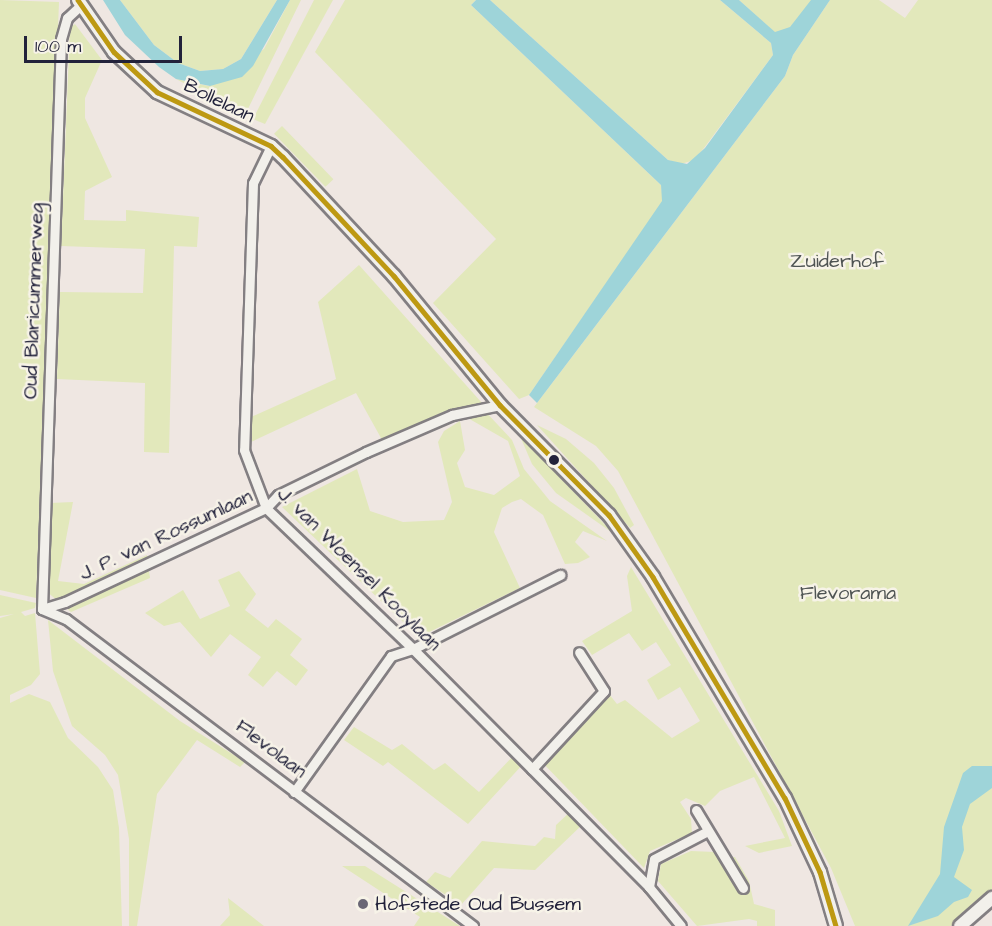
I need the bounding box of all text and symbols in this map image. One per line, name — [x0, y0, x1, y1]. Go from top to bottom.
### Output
scale bar — [27, 24, 184, 62]
text: 100 m — [35, 34, 81, 59]
street label: Bollelaan — [180, 74, 258, 128]
street label: Oud Blaricummerweg — [19, 202, 49, 400]
park label: Zuiderhof — [790, 249, 884, 273]
unlabelled marker — [548, 454, 560, 466]
street label: J. van Woensel Kooylaan — [272, 482, 446, 656]
street label: J. P. van Rossumlaan — [76, 484, 256, 586]
park label: Flevorama — [800, 581, 896, 605]
street label: Flevolaan — [231, 714, 311, 784]
place label: Hofstede Oud Bussem — [375, 892, 581, 916]
marker: Hofstede Oud Bussem — [356, 897, 370, 911]

